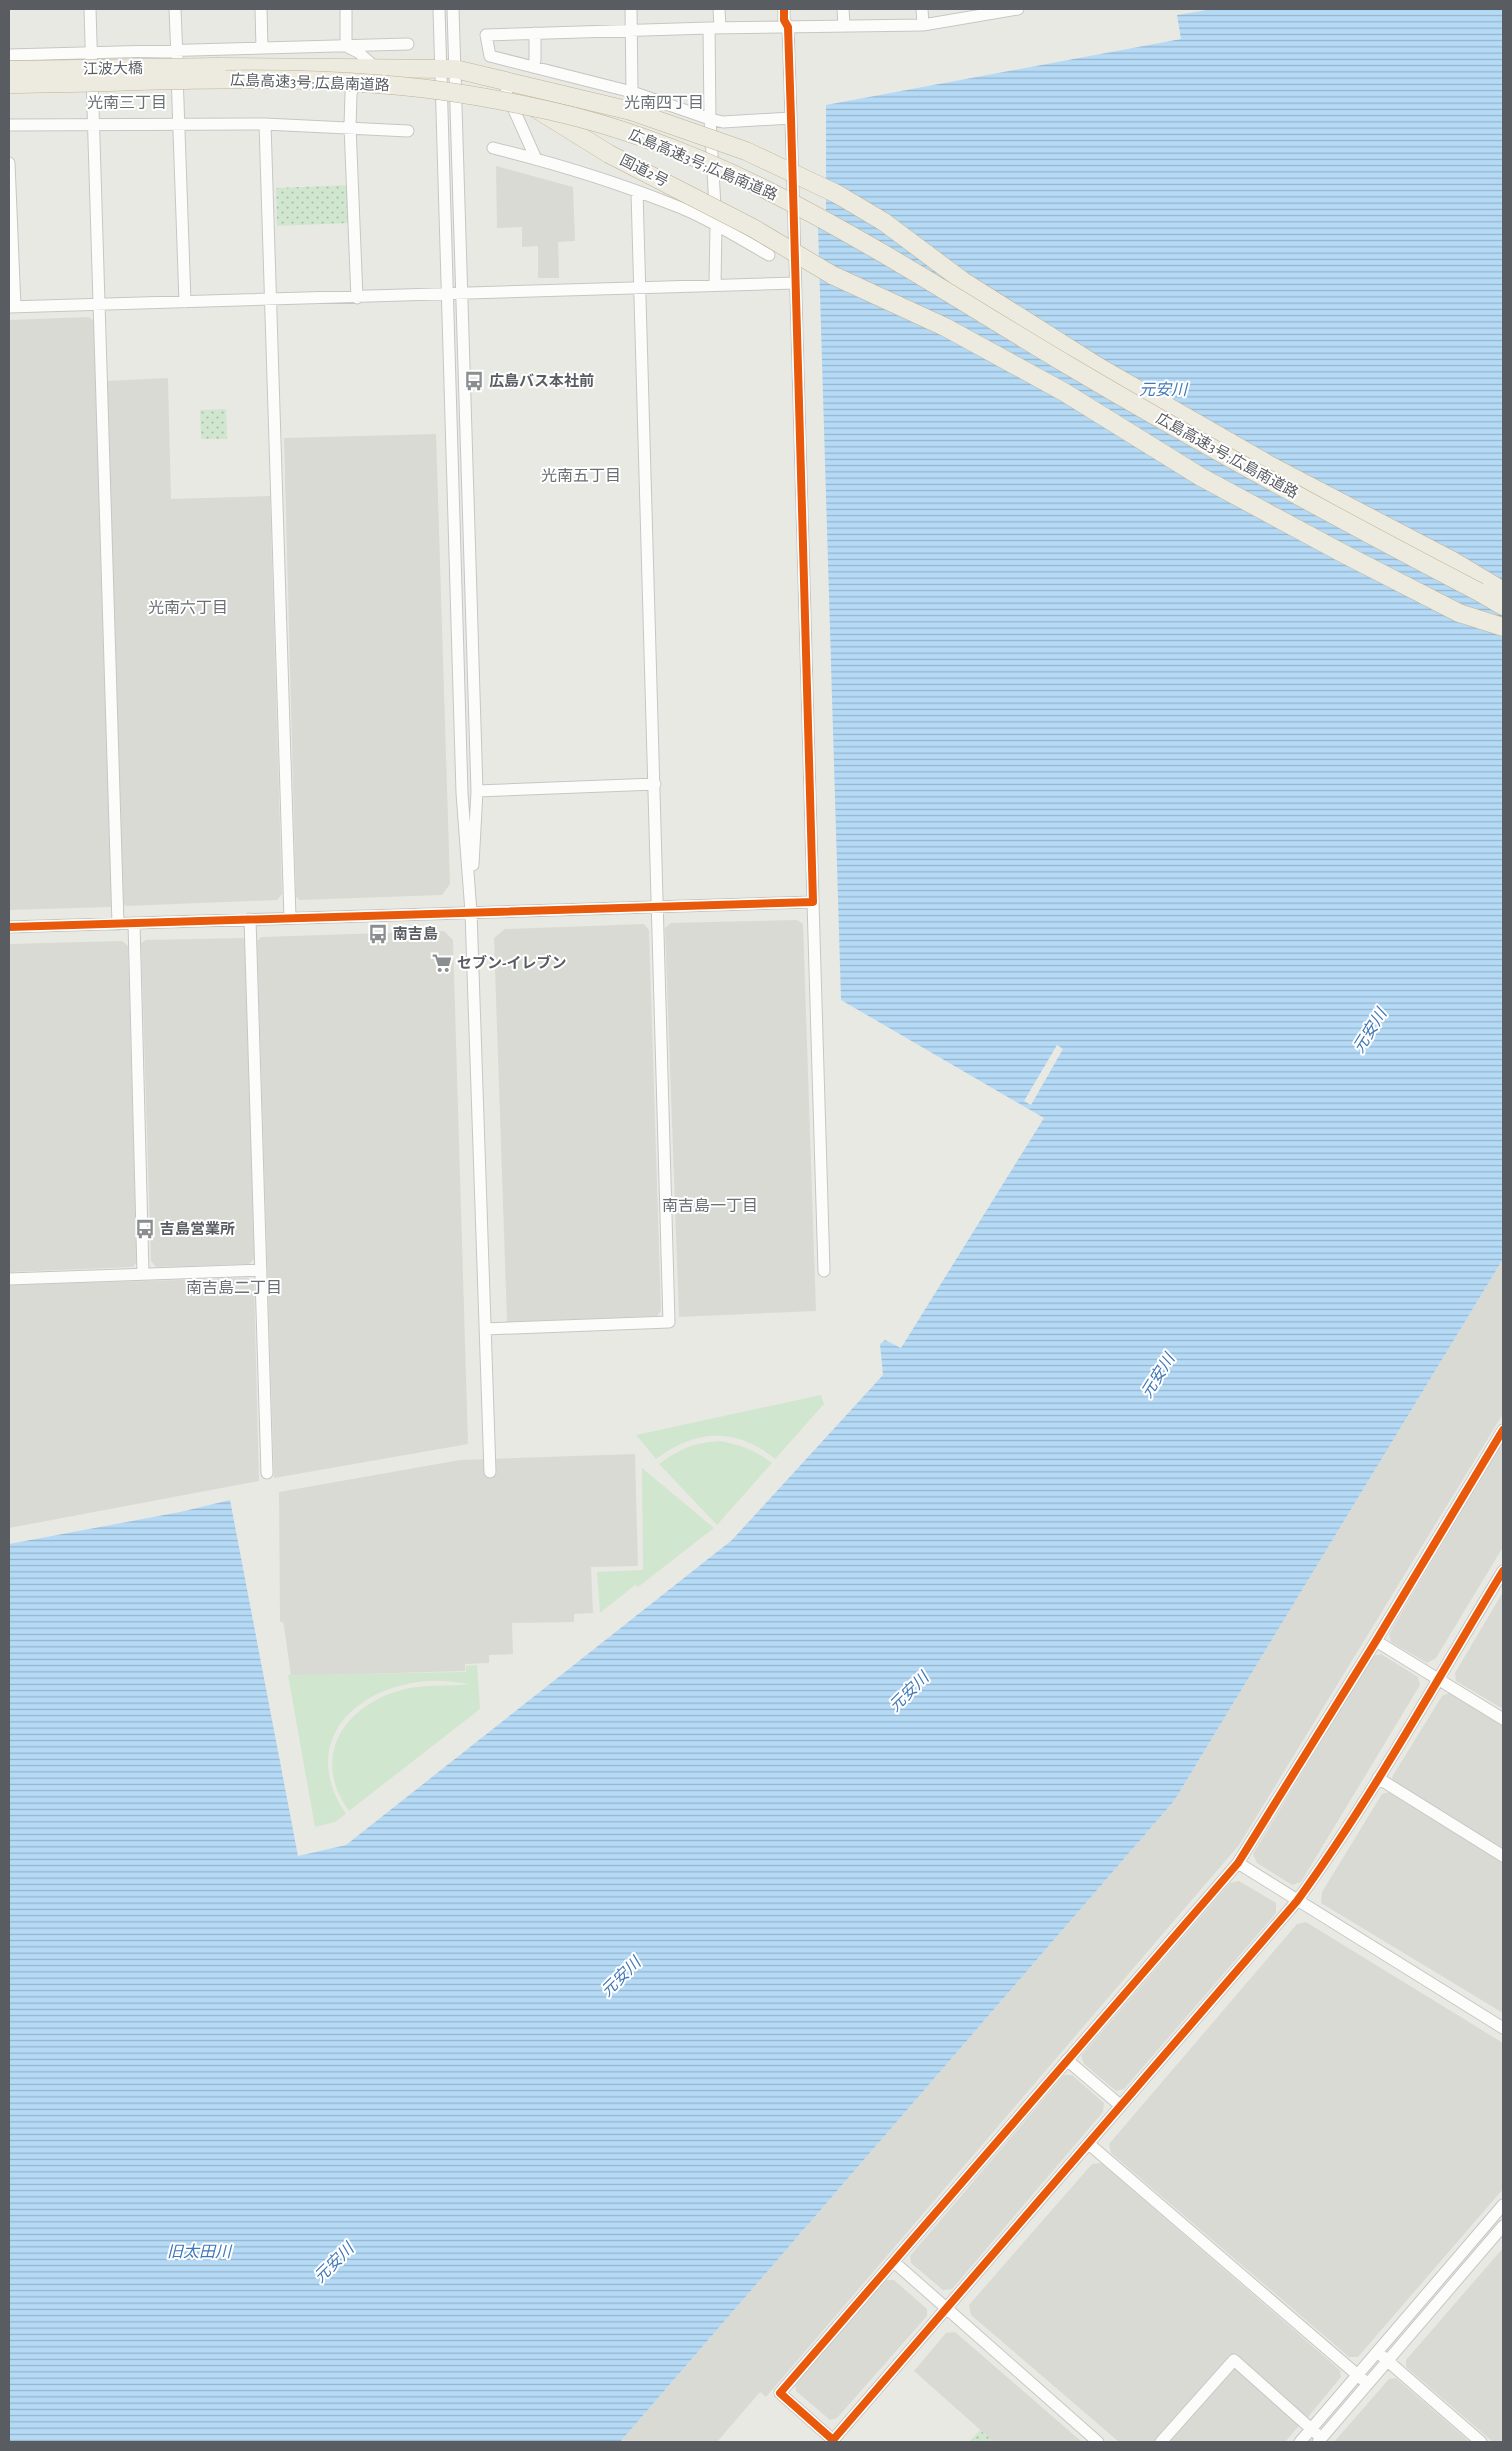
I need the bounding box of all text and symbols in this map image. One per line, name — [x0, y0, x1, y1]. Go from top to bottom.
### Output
street label: 江波大橋 — [83, 60, 143, 77]
street label: 広島高速3号;広島南道路 — [230, 72, 390, 93]
district label: 光南三丁目 — [87, 95, 167, 111]
district label: 光南四丁目 — [624, 95, 704, 111]
street label: 広島高速3号;広島南道路 — [627, 126, 780, 203]
street label: 国道2号 — [618, 152, 671, 189]
bus stop icon: 広島バス本社前 — [463, 370, 485, 392]
place label: 広島バス本社前 — [489, 372, 594, 389]
water label: 元安川 — [1139, 381, 1189, 398]
street label: 広島高速3号;広島南道路 — [1154, 410, 1301, 501]
district label: 光南五丁目 — [541, 468, 621, 484]
district label: 光南六丁目 — [148, 600, 228, 616]
bus stop icon: 南吉島 — [367, 923, 389, 945]
place label: 南吉島 — [393, 925, 438, 942]
supermarket icon: セブン-イレブン — [431, 952, 453, 974]
place label: セブン-イレブン — [457, 954, 567, 971]
water label: 元安川 — [1350, 1004, 1391, 1056]
district label: 南吉島一丁目 — [662, 1197, 758, 1214]
bus stop icon: 吉島営業所 — [134, 1218, 156, 1240]
place label: 吉島営業所 — [160, 1220, 235, 1237]
district label: 南吉島二丁目 — [186, 1279, 282, 1296]
water label: 元安川 — [1138, 1349, 1179, 1401]
water label: 元安川 — [886, 1667, 933, 1715]
water label: 元安川 — [598, 1952, 645, 2000]
water label: 元安川 — [311, 2238, 358, 2286]
water label: 旧太田川 — [167, 2243, 233, 2260]

